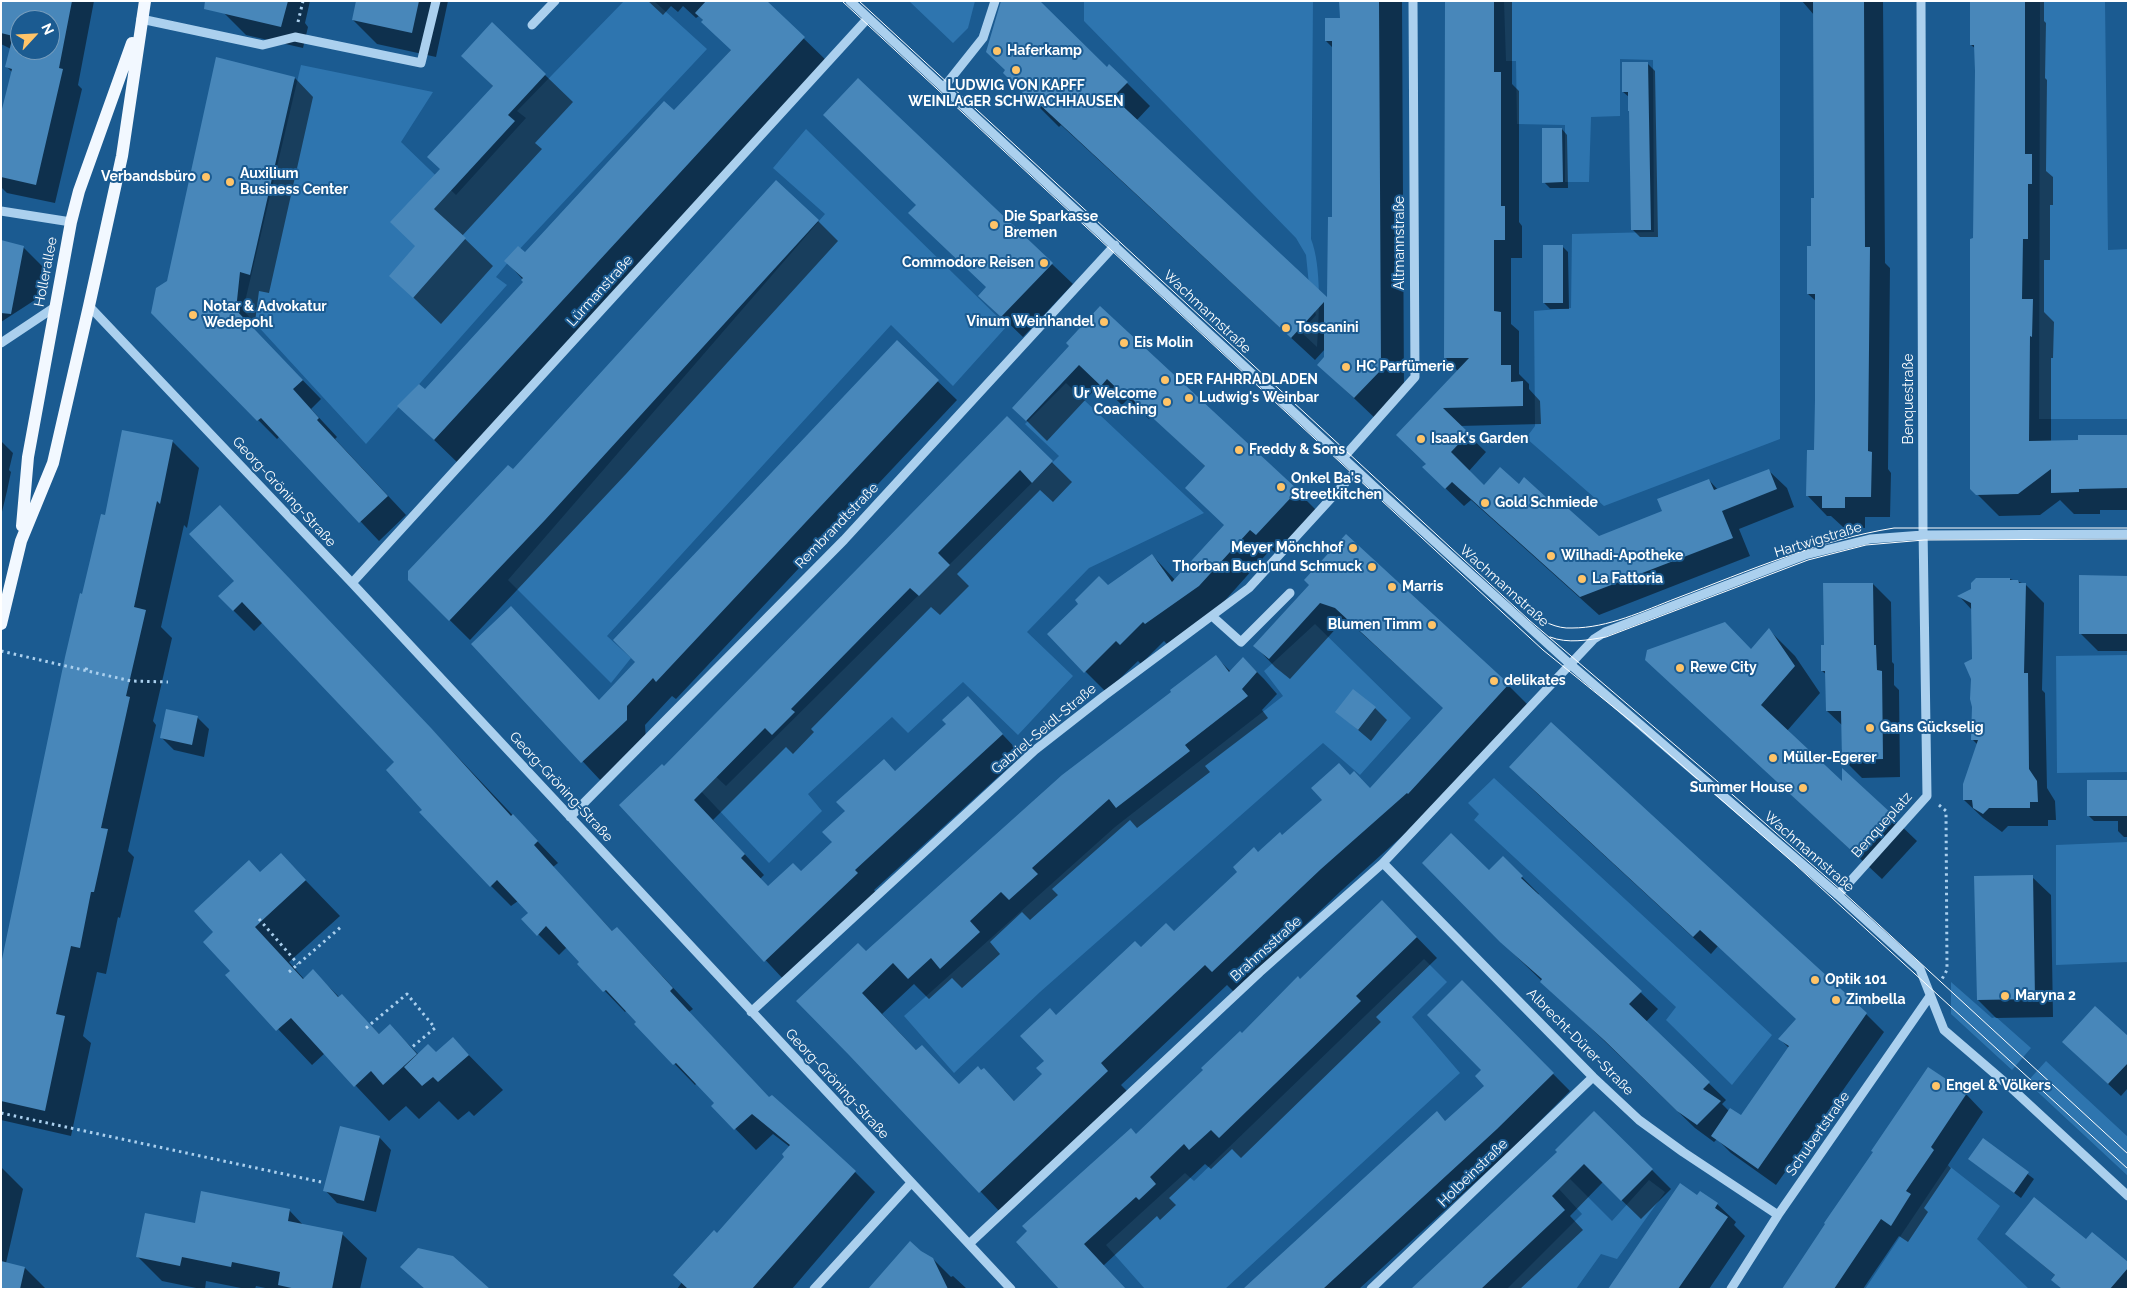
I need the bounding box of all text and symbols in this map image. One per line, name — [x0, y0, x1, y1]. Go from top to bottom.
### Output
north arrow — [10, 10, 60, 60]
text: N — [38, 21, 57, 37]
place label: Haferkamp — [1007, 43, 1082, 59]
marker: Haferkamp — [991, 45, 1003, 57]
marker: LUDWIG VON KAPFF WEINLAGER SCHWACHHAUSEN — [1010, 64, 1022, 76]
place label: LUDWIG VON KAPFF WEINLAGER SCHWACHHAUSEN — [908, 78, 1124, 110]
place label: Auxilium Business Center — [240, 166, 348, 198]
place label: Verbandsbüro — [101, 169, 196, 185]
marker: Verbandsbüro — [200, 171, 212, 183]
marker: Auxilium Business Center — [224, 176, 236, 188]
street label: Altmannstraße — [1392, 196, 1408, 290]
place label: Die Sparkasse Bremen — [1004, 209, 1098, 242]
marker: Die Sparkasse Bremen — [988, 219, 1000, 231]
street label: Hollerallee — [31, 236, 61, 308]
street label: Lürmanstraße — [564, 252, 636, 330]
place label: Commodore Reisen — [902, 255, 1034, 271]
marker: Commodore Reisen — [1038, 257, 1050, 269]
street label: Wachmannstraße — [1160, 267, 1254, 357]
place label: Notar & Advokatur Wedepohl — [203, 299, 327, 332]
marker: Notar & Advokatur Wedepohl — [187, 309, 199, 321]
place label: Vinum Weinhandel — [966, 314, 1094, 330]
marker: Vinum Weinhandel — [1098, 316, 1110, 328]
place label: Toscanini — [1296, 320, 1359, 336]
marker: Toscanini — [1280, 322, 1292, 334]
place label: Eis Molin — [1134, 335, 1193, 351]
marker: Eis Molin — [1118, 337, 1130, 349]
street label: Benquestraße — [1901, 354, 1917, 444]
place label: HC Parfümerie — [1356, 359, 1454, 375]
marker: HC Parfümerie — [1340, 361, 1352, 373]
place label: DER FAHRRADLADEN — [1175, 372, 1318, 388]
marker: DER FAHRRADLADEN — [1159, 374, 1171, 386]
place label: Ur Welcome Coaching — [1074, 386, 1157, 418]
place label: Ludwig's Weinbar — [1199, 390, 1319, 406]
marker: Ludwig's Weinbar — [1183, 392, 1195, 404]
marker: Ur Welcome Coaching — [1161, 396, 1173, 408]
place label: Isaak's Garden — [1431, 431, 1529, 447]
street label: Georg-Gröning-Straße — [229, 433, 339, 551]
marker: Isaak's Garden — [1415, 433, 1427, 445]
place label: Freddy & Sons — [1249, 442, 1345, 458]
marker: Freddy & Sons — [1233, 444, 1245, 456]
place label: Onkel Ba's Streetkitchen — [1291, 471, 1382, 504]
street label: Rembrandtstraße — [792, 480, 882, 572]
marker: Onkel Ba's Streetkitchen — [1275, 481, 1287, 493]
place label: Gold Schmiede — [1495, 495, 1598, 511]
marker: Gold Schmiede — [1479, 497, 1491, 509]
street label: Hartwigstraße — [1772, 519, 1864, 561]
place label: Meyer Mönchhof — [1231, 540, 1343, 556]
marker: Meyer Mönchhof — [1347, 542, 1359, 554]
street label: Wachmannstraße — [1456, 542, 1552, 630]
place label: Wilhadi-Apotheke — [1561, 548, 1683, 564]
marker: Wilhadi-Apotheke — [1545, 550, 1557, 562]
place label: Thorban Buch und Schmuck — [1173, 559, 1362, 575]
marker: Thorban Buch und Schmuck — [1366, 561, 1378, 573]
place label: La Fattoria — [1592, 571, 1663, 587]
marker: La Fattoria — [1576, 573, 1588, 585]
place label: Marris — [1402, 579, 1443, 595]
marker: Marris — [1386, 581, 1398, 593]
place label: Blumen Timm — [1328, 617, 1422, 633]
marker: Blumen Timm — [1426, 619, 1438, 631]
place label: Rewe City — [1690, 660, 1757, 676]
marker: Rewe City — [1674, 662, 1686, 674]
place label: delikates — [1504, 673, 1566, 689]
marker: delikates — [1488, 675, 1500, 687]
street label: Gabriel-Seidl-Straße — [988, 680, 1100, 778]
place label: Gans Gückselig — [1880, 720, 1984, 736]
marker: Gans Gückselig — [1864, 722, 1876, 734]
street label: Georg-Gröning-Straße — [506, 728, 616, 846]
place label: Müller-Egerer — [1783, 750, 1877, 766]
marker: Müller-Egerer — [1767, 752, 1779, 764]
place label: Summer House — [1690, 780, 1793, 796]
marker: Summer House — [1797, 782, 1809, 794]
street label: Benqueplatz — [1848, 789, 1916, 861]
street label: Wachmannstraße — [1760, 808, 1858, 896]
street label: Brahmsstraße — [1227, 913, 1305, 985]
place label: Optik 101 — [1825, 972, 1887, 988]
marker: Optik 101 — [1809, 974, 1821, 986]
street label: Albrecht-Dürer-Straße — [1523, 985, 1637, 1099]
place label: Maryna 2 — [2015, 988, 2076, 1004]
marker: Maryna 2 — [1999, 990, 2011, 1002]
place label: Zimbella — [1846, 992, 1906, 1008]
marker: Zimbella — [1830, 994, 1842, 1006]
street label: Georg-Gröning-Straße — [782, 1025, 892, 1143]
place label: Engel & Völkers — [1946, 1078, 2051, 1094]
marker: Engel & Völkers — [1930, 1080, 1942, 1092]
street label: Schubertstraße — [1783, 1089, 1853, 1179]
street label: Holbeinstraße — [1435, 1136, 1511, 1210]

